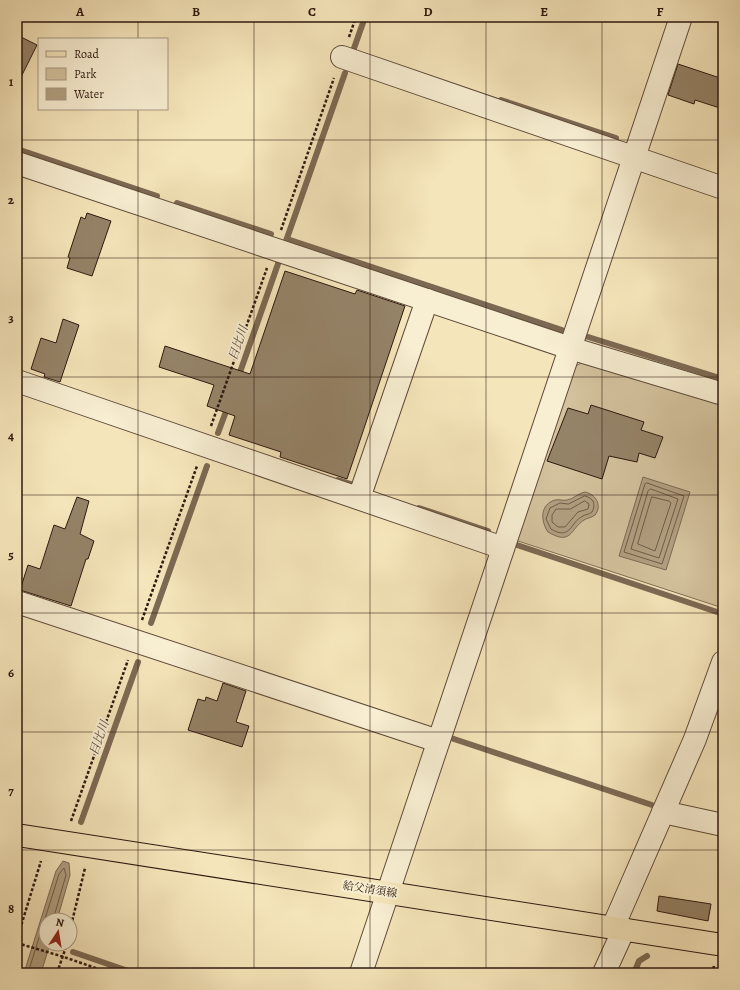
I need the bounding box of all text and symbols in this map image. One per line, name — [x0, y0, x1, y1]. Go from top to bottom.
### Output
text: A — [75, 3, 85, 20]
text: B — [192, 3, 200, 20]
text: C — [308, 3, 316, 20]
text: D — [423, 3, 433, 20]
text: E — [540, 3, 548, 20]
text: F — [657, 3, 664, 20]
legend — [38, 38, 168, 110]
text: Road — [74, 46, 100, 62]
text: Park — [74, 66, 97, 82]
text: 1 — [9, 73, 14, 90]
text: Water — [73, 86, 104, 102]
text: 2 — [8, 191, 15, 208]
text: 3 — [8, 309, 14, 326]
water label: 目比川 — [225, 321, 252, 363]
text: 4 — [8, 427, 14, 444]
text: 5 — [8, 546, 14, 563]
text: 6 — [8, 664, 14, 681]
water label: 目比川 — [86, 716, 113, 758]
text: 7 — [8, 782, 14, 799]
street label: 給父清須線 — [342, 878, 398, 901]
text: 8 — [8, 900, 14, 917]
north arrow — [38, 912, 78, 952]
text: N — [54, 915, 65, 931]

